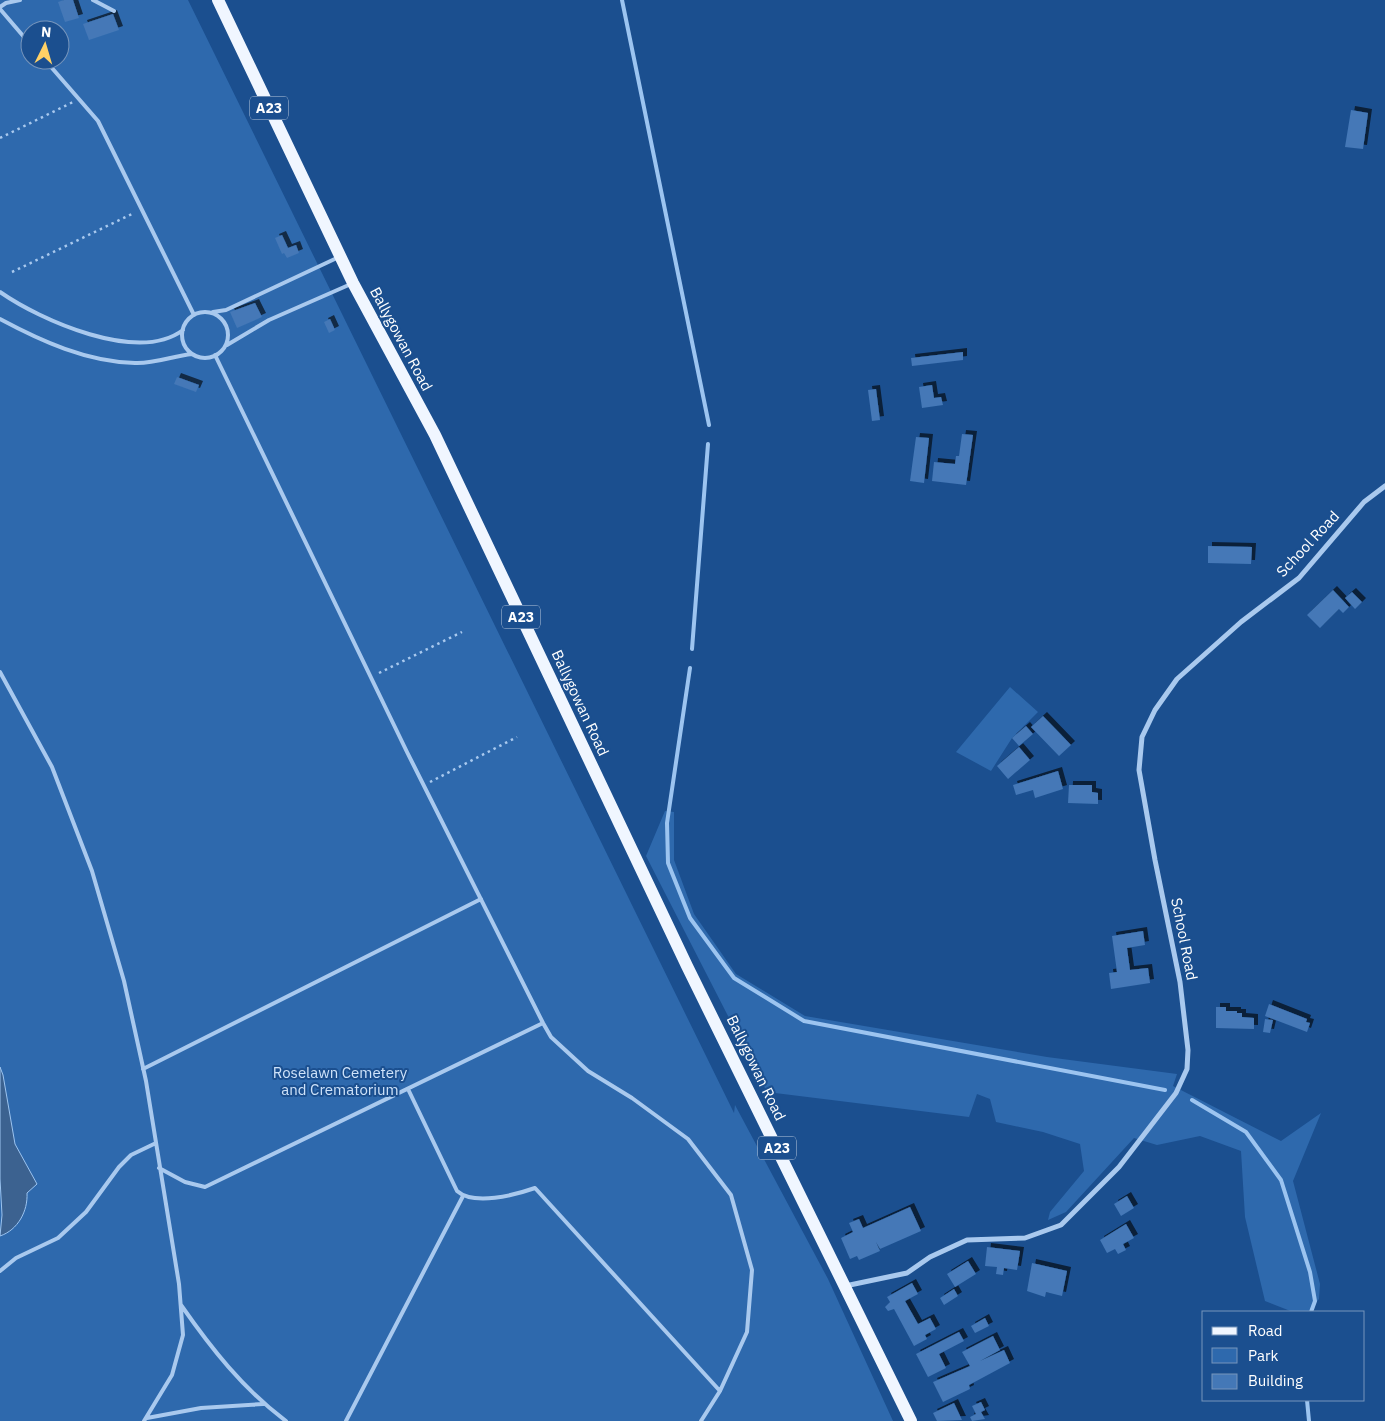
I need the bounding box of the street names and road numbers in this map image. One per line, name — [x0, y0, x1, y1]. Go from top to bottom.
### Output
road number: A23 — [250, 96, 288, 120]
street label: Ballygowan Road — [366, 284, 437, 394]
street label: School Road — [1272, 507, 1343, 581]
road number: A23 — [502, 606, 540, 628]
street label: Ballygowan Road — [548, 647, 613, 759]
street label: School Road — [1167, 896, 1202, 982]
street label: Ballygowan Road — [723, 1012, 790, 1124]
road number: A23 — [758, 1136, 796, 1160]

